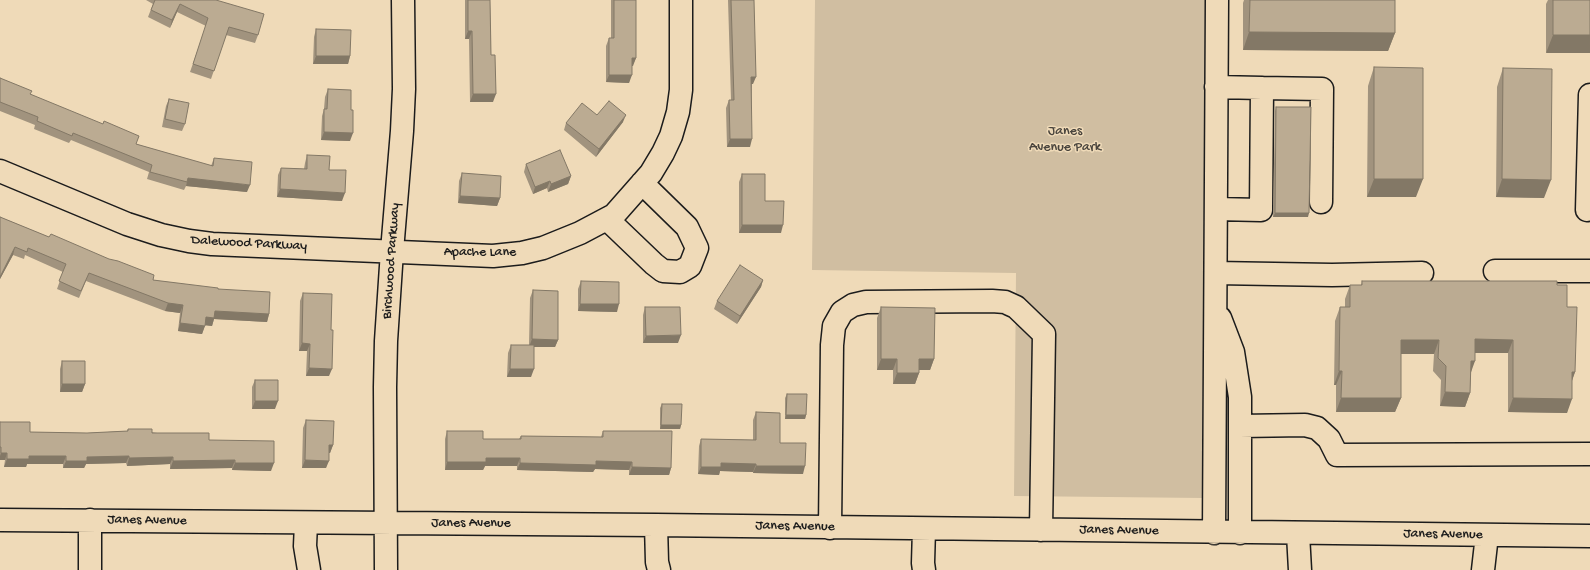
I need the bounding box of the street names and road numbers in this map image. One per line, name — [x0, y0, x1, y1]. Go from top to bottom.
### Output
street label: Birchwood Parkway — [380, 202, 404, 320]
street label: Dalewood Parkway — [190, 233, 308, 255]
street label: Apache Lane — [444, 245, 516, 261]
street label: Janes Avenue — [107, 512, 187, 530]
street label: Janes Avenue — [431, 516, 511, 532]
street label: Janes Avenue — [755, 518, 835, 536]
street label: Janes Avenue — [1079, 522, 1159, 540]
street label: Janes Avenue — [1403, 526, 1483, 544]

